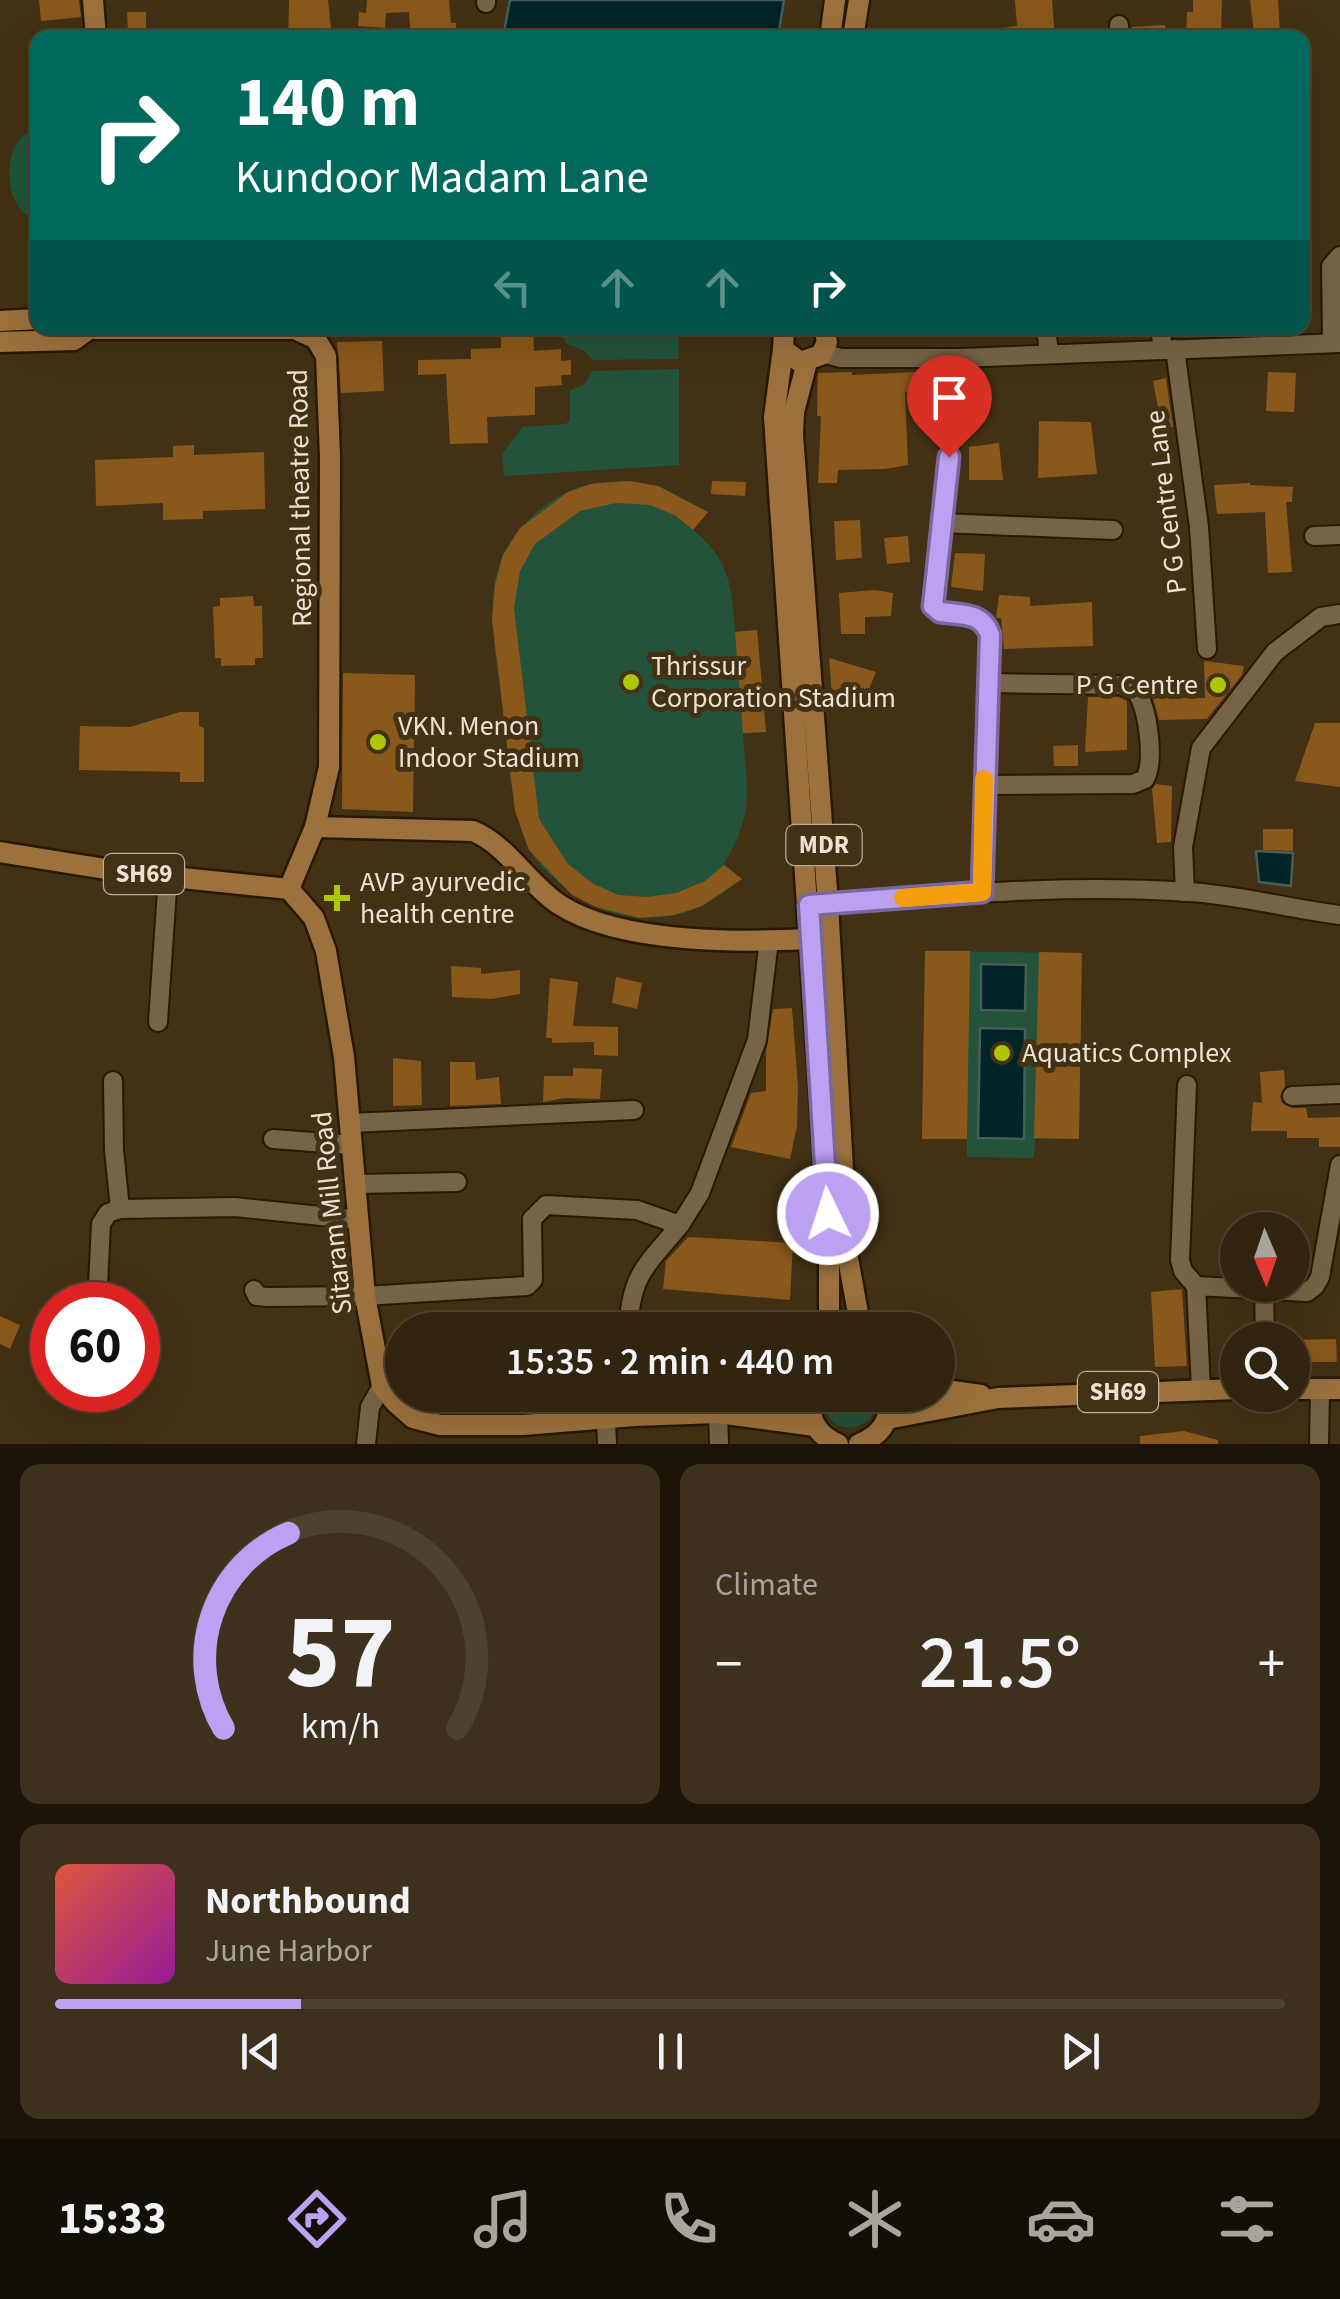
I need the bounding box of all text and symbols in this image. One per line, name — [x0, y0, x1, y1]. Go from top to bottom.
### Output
text: 140 m — [235, 53, 420, 153]
icon: right — [70, 70, 200, 200]
text: Kundoor Madam Lane — [235, 146, 649, 210]
icon: left — [485, 260, 540, 315]
icon: ahead — [590, 260, 645, 315]
icon: ahead — [695, 260, 750, 315]
icon: right — [800, 260, 855, 315]
pin — [907, 355, 992, 458]
street label: Regional theatre Road — [278, 369, 322, 627]
icon: arrive — [922, 370, 977, 425]
street label: P G Centre Lane — [1135, 408, 1197, 596]
place label: Thrissur Corporation Stadium — [651, 646, 896, 718]
place label: P G Centre — [1076, 665, 1198, 705]
marker: Thrissur Corporation Stadium — [620, 671, 642, 693]
marker: P G Centre — [1207, 674, 1229, 696]
place label: VKN. Menon Indoor Stadium — [398, 706, 580, 778]
marker: VKN. Menon Indoor Stadium — [367, 731, 389, 753]
road number: MDR — [786, 825, 862, 865]
road number: SH69 — [104, 854, 184, 894]
place label: AVP ayurvedic health centre — [360, 862, 526, 934]
marker: AVP ayurvedic health centre — [324, 885, 350, 911]
place label: Aquatics Complex — [1022, 1033, 1232, 1073]
marker: Aquatics Complex — [991, 1042, 1013, 1064]
street label: Sitaram Mill Road — [301, 1109, 363, 1317]
position arrow — [776, 1162, 880, 1266]
north arrow — [1220, 1212, 1310, 1302]
map controls — [1220, 1212, 1310, 1412]
speed limit sign: 60 — [30, 1282, 160, 1412]
button: search — [1220, 1322, 1310, 1412]
text: 15:35 · 2 min · 440 m — [506, 1335, 834, 1389]
road number: SH69 — [1078, 1372, 1158, 1412]
text: Climate — [715, 1562, 818, 1608]
text: 57 — [285, 1580, 395, 1728]
text: 21.5° — [919, 1610, 1081, 1717]
text: − — [715, 1626, 742, 1704]
text: + — [1258, 1626, 1285, 1704]
text: km/h — [300, 1701, 380, 1752]
text: Northbound — [205, 1874, 411, 1928]
text: June Harbor — [205, 1928, 372, 1974]
icon: previous — [233, 2024, 288, 2079]
icon: pause — [643, 2024, 698, 2079]
icon: next — [1053, 2024, 1108, 2079]
icon: directions — [282, 2184, 352, 2254]
icon: music — [468, 2184, 538, 2254]
icon: phone — [654, 2184, 724, 2254]
icon: climate — [840, 2184, 910, 2254]
icon: car — [1026, 2184, 1096, 2254]
icon: filters — [1212, 2184, 1282, 2254]
text: 15:33 — [58, 2187, 167, 2251]

